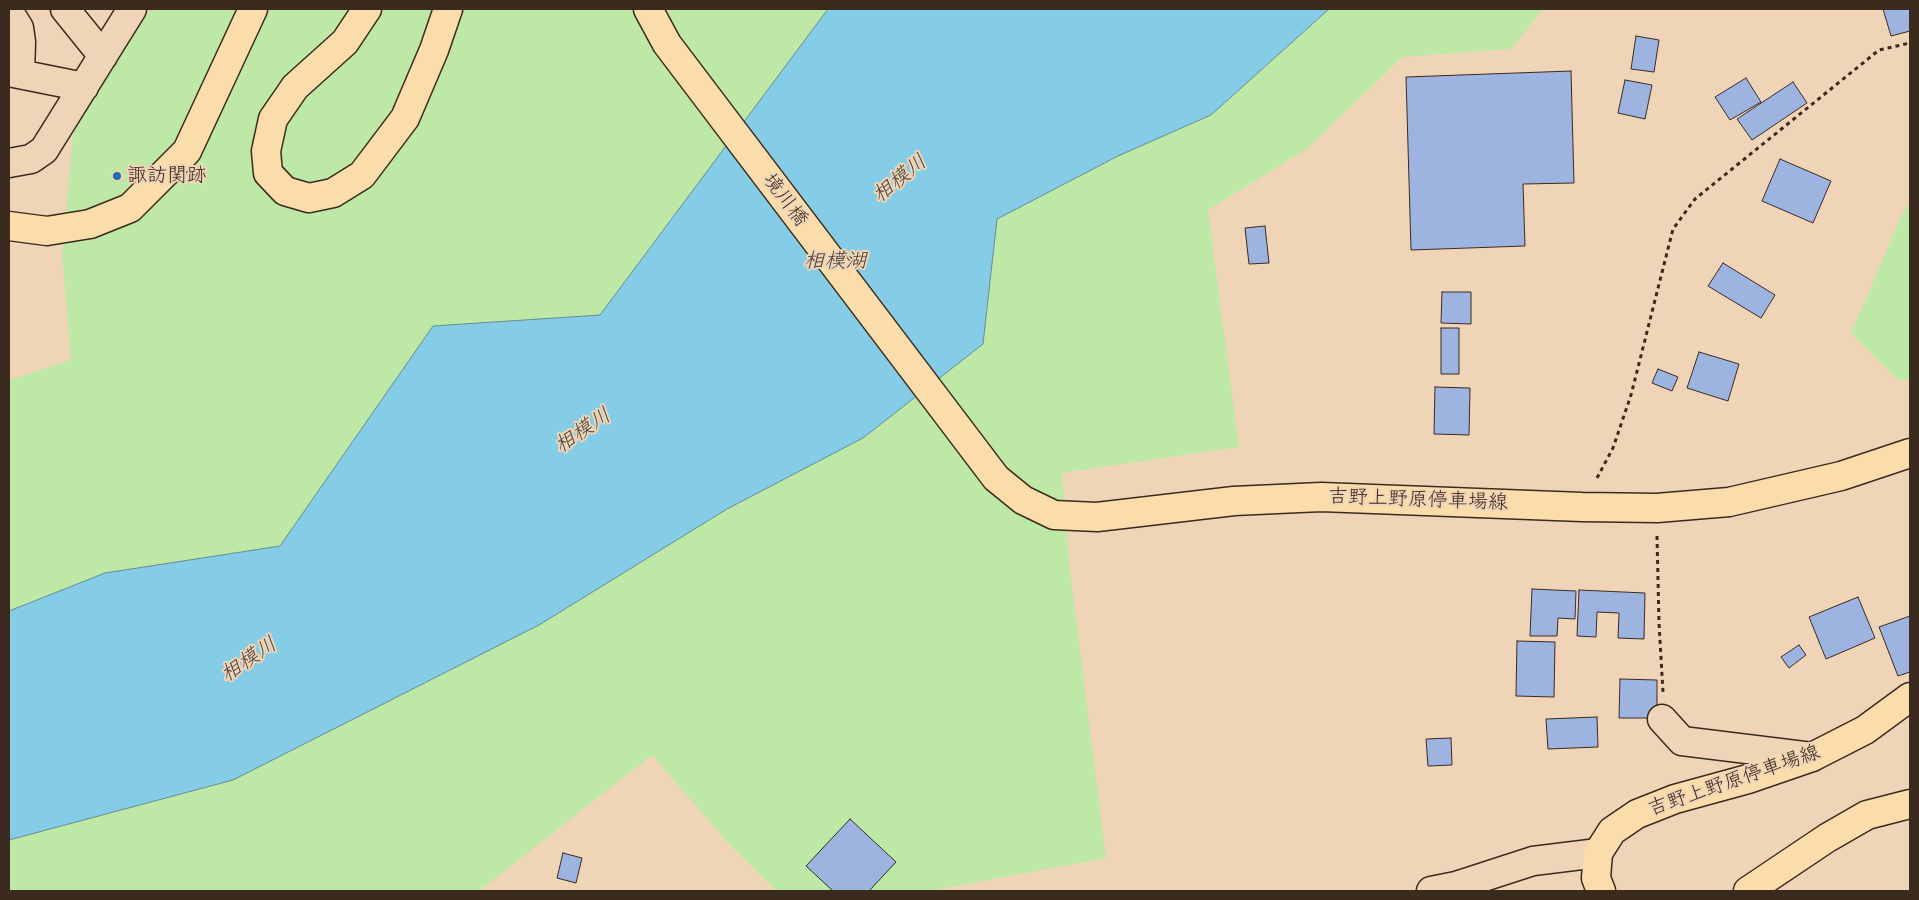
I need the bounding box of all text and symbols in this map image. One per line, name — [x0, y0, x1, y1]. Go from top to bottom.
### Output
water label: 相模川 — [868, 149, 932, 209]
place label: 諏訪関跡 — [127, 164, 207, 188]
street label: 境川橋 — [757, 169, 813, 231]
marker: 諏訪関跡 — [111, 170, 123, 182]
water label: 相模湖 — [804, 248, 866, 274]
water label: 相模川 — [550, 403, 616, 459]
street label: 吉野上野原停車場線 — [1328, 485, 1508, 515]
water label: 相模川 — [216, 632, 282, 688]
street label: 吉野上野原停車場線 — [1645, 740, 1823, 822]

